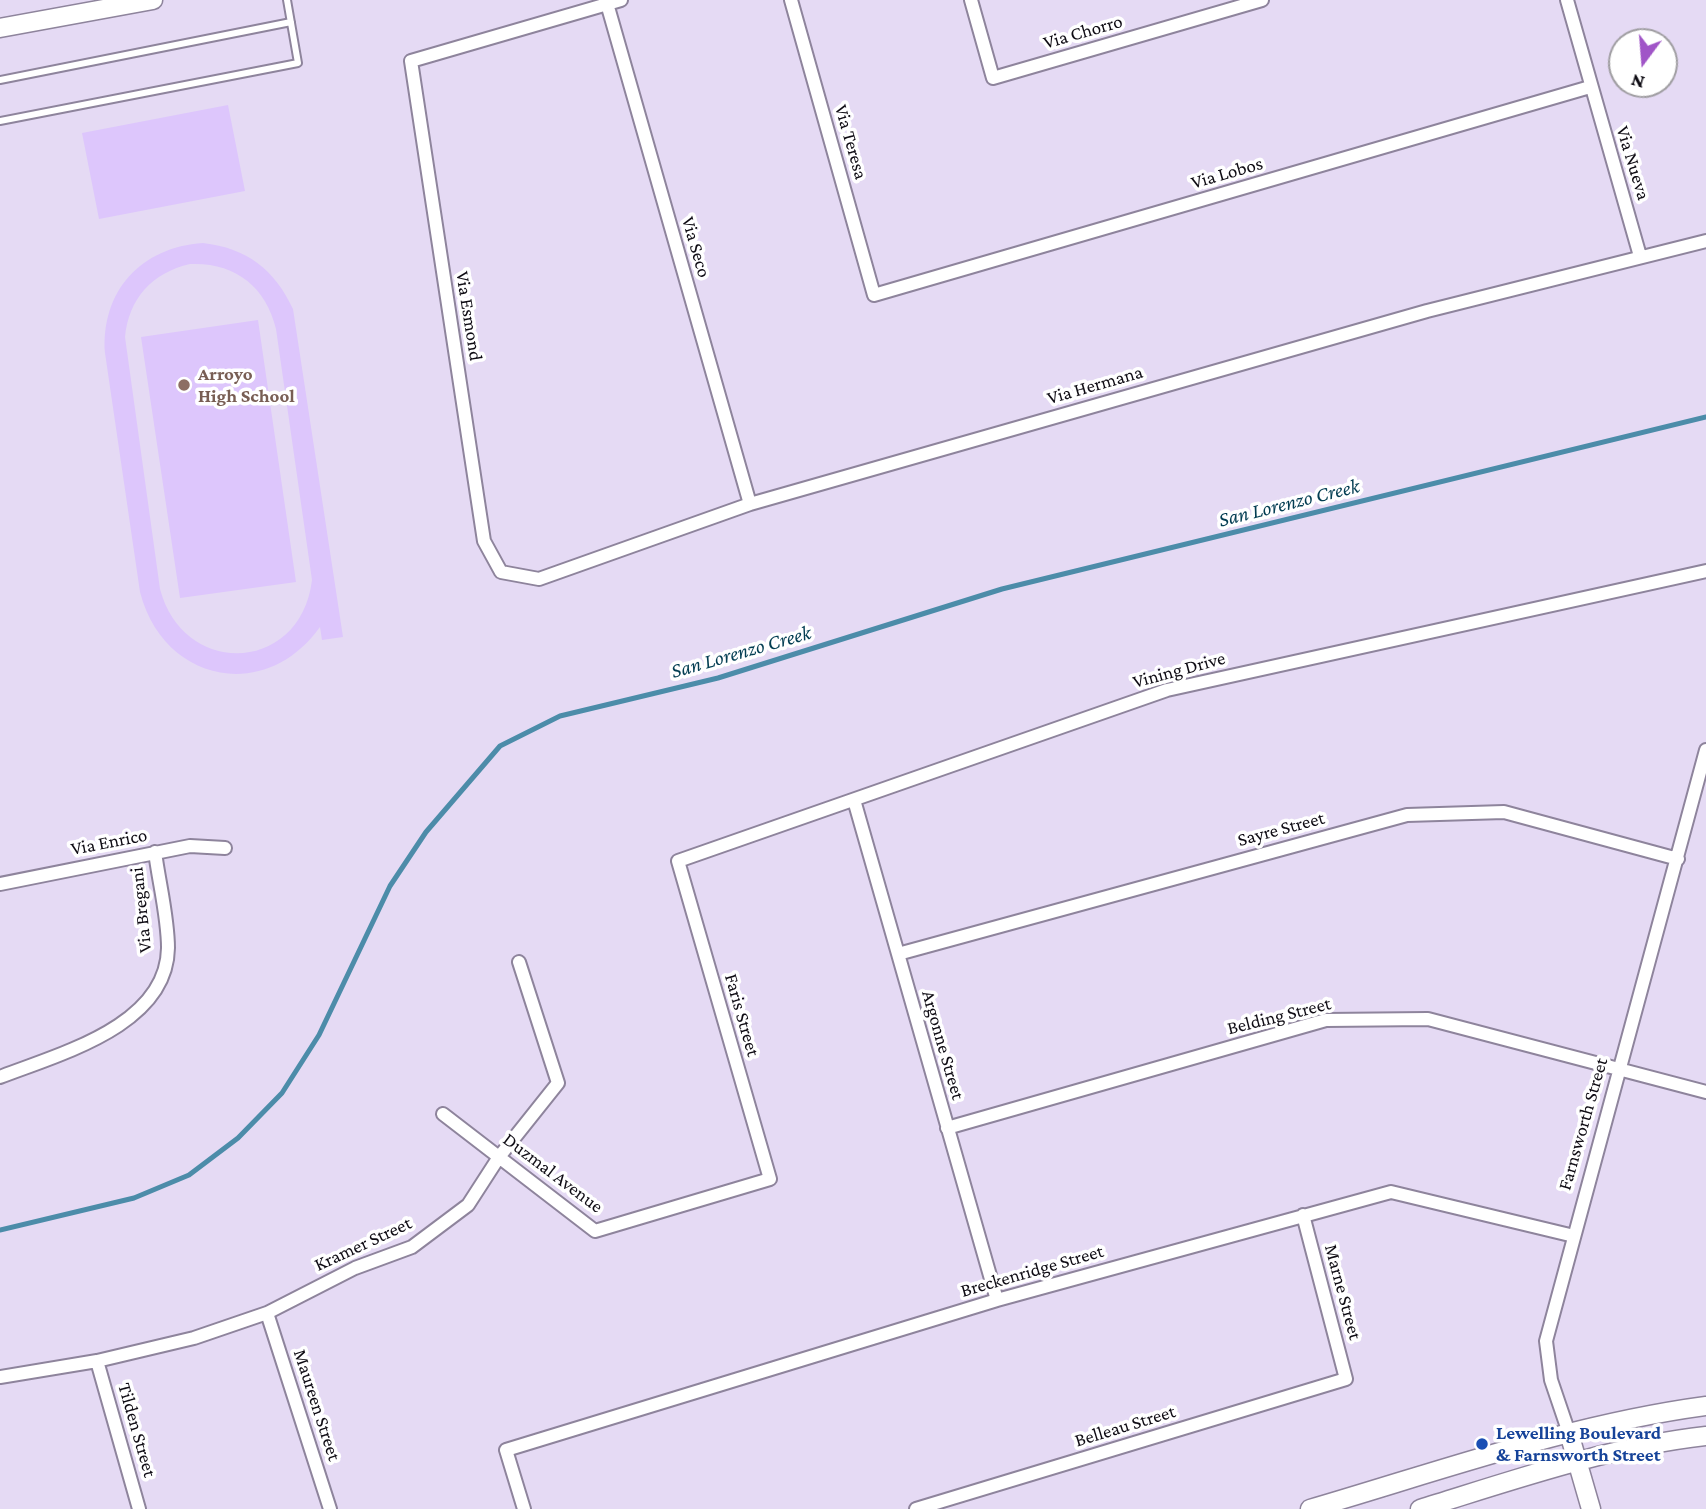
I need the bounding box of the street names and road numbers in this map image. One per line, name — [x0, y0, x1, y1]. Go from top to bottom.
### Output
street label: Via Chorro — [1041, 10, 1125, 54]
street label: Via Teresa — [829, 102, 873, 182]
street label: Via Nueva — [1611, 123, 1655, 203]
street label: Via Lobos — [1189, 152, 1265, 194]
street label: Via Seco — [676, 214, 716, 280]
street label: Via Esmond — [451, 270, 487, 362]
street label: Via Hermana — [1045, 360, 1145, 410]
street label: Vining Drive — [1130, 647, 1228, 693]
street label: Sayre Street — [1235, 806, 1327, 852]
street label: Via Enrico — [69, 823, 149, 861]
street label: Via Bregani — [125, 866, 157, 954]
street label: Faris Street — [719, 971, 765, 1059]
street label: Argonne Street — [917, 988, 969, 1102]
street label: Belding Street — [1225, 992, 1333, 1040]
street label: Farnsworth Street — [1553, 1055, 1613, 1193]
street label: Duzmal Avenue — [498, 1128, 608, 1218]
street label: Kramer Street — [311, 1212, 415, 1276]
street label: Breckenridge Street — [958, 1240, 1106, 1302]
street label: Marne Street — [1319, 1242, 1367, 1342]
street label: Maureen Street — [288, 1346, 346, 1464]
street label: Tilden Street — [113, 1380, 161, 1480]
street label: Belleau Street — [1072, 1400, 1178, 1452]

